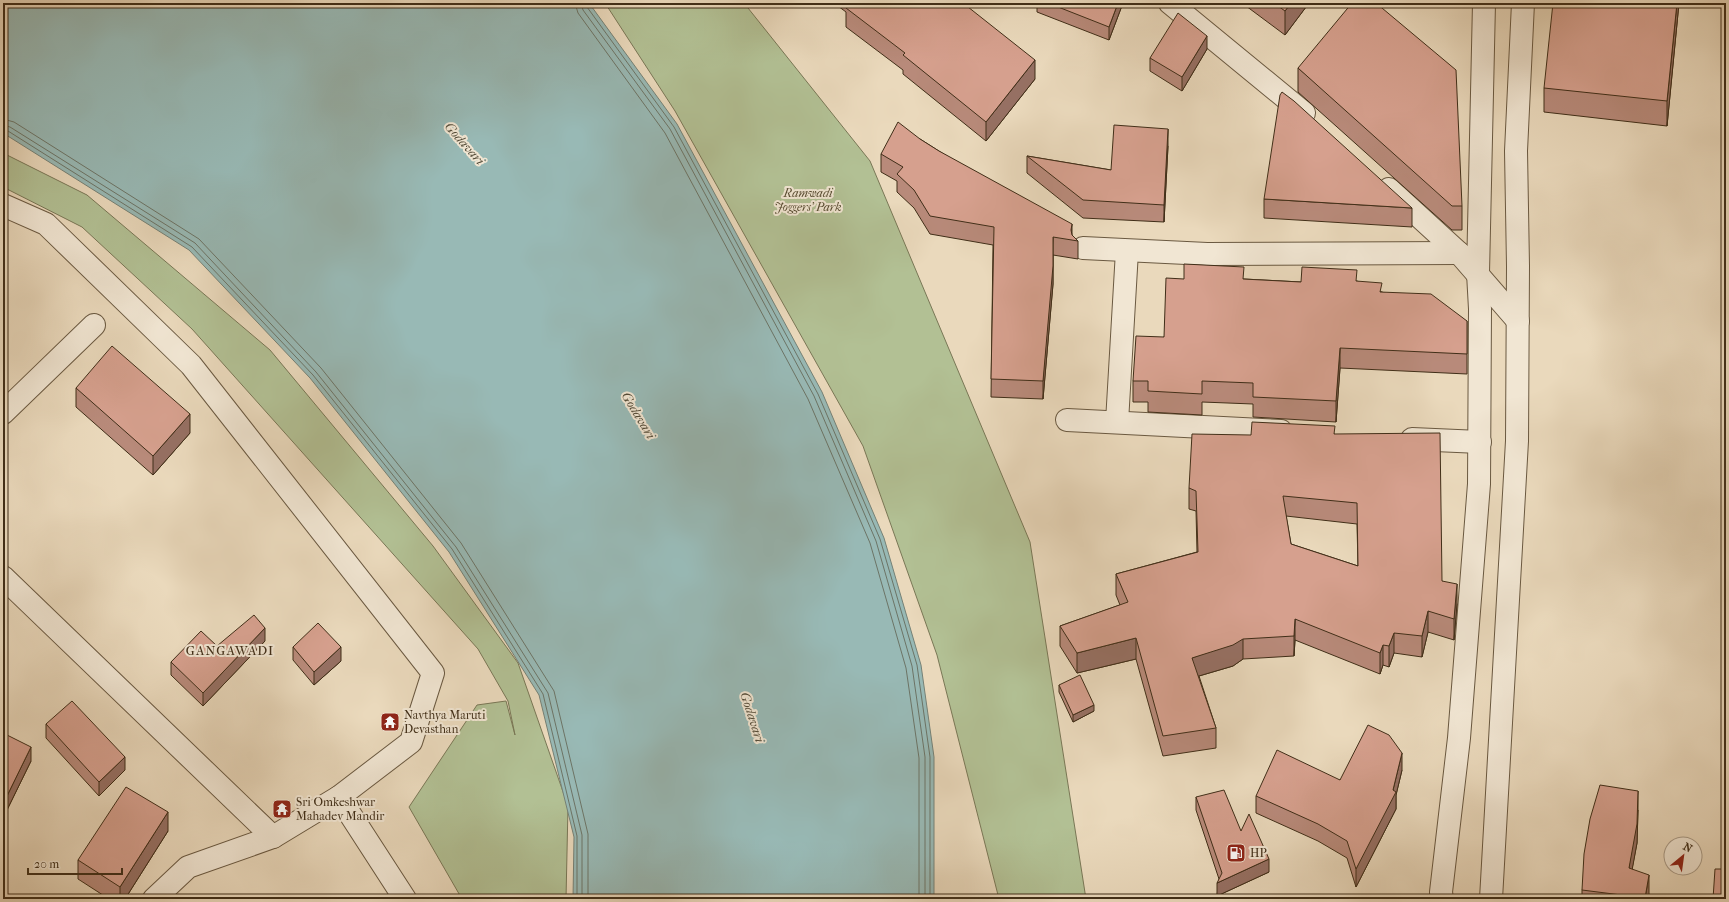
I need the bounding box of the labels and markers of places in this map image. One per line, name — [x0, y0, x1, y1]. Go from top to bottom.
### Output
place label: Navthya Maruti Devasthan — [404, 708, 486, 736]
temple icon: Navthya Maruti Devasthan — [379, 711, 401, 733]
place label: Sri Omkeshwar Mahadev Mandir — [296, 795, 385, 823]
temple icon: Sri Omkeshwar Mahadev Mandir — [271, 798, 293, 820]
fuel station icon: HP — [1225, 842, 1247, 864]
place label: HP — [1250, 846, 1267, 860]

